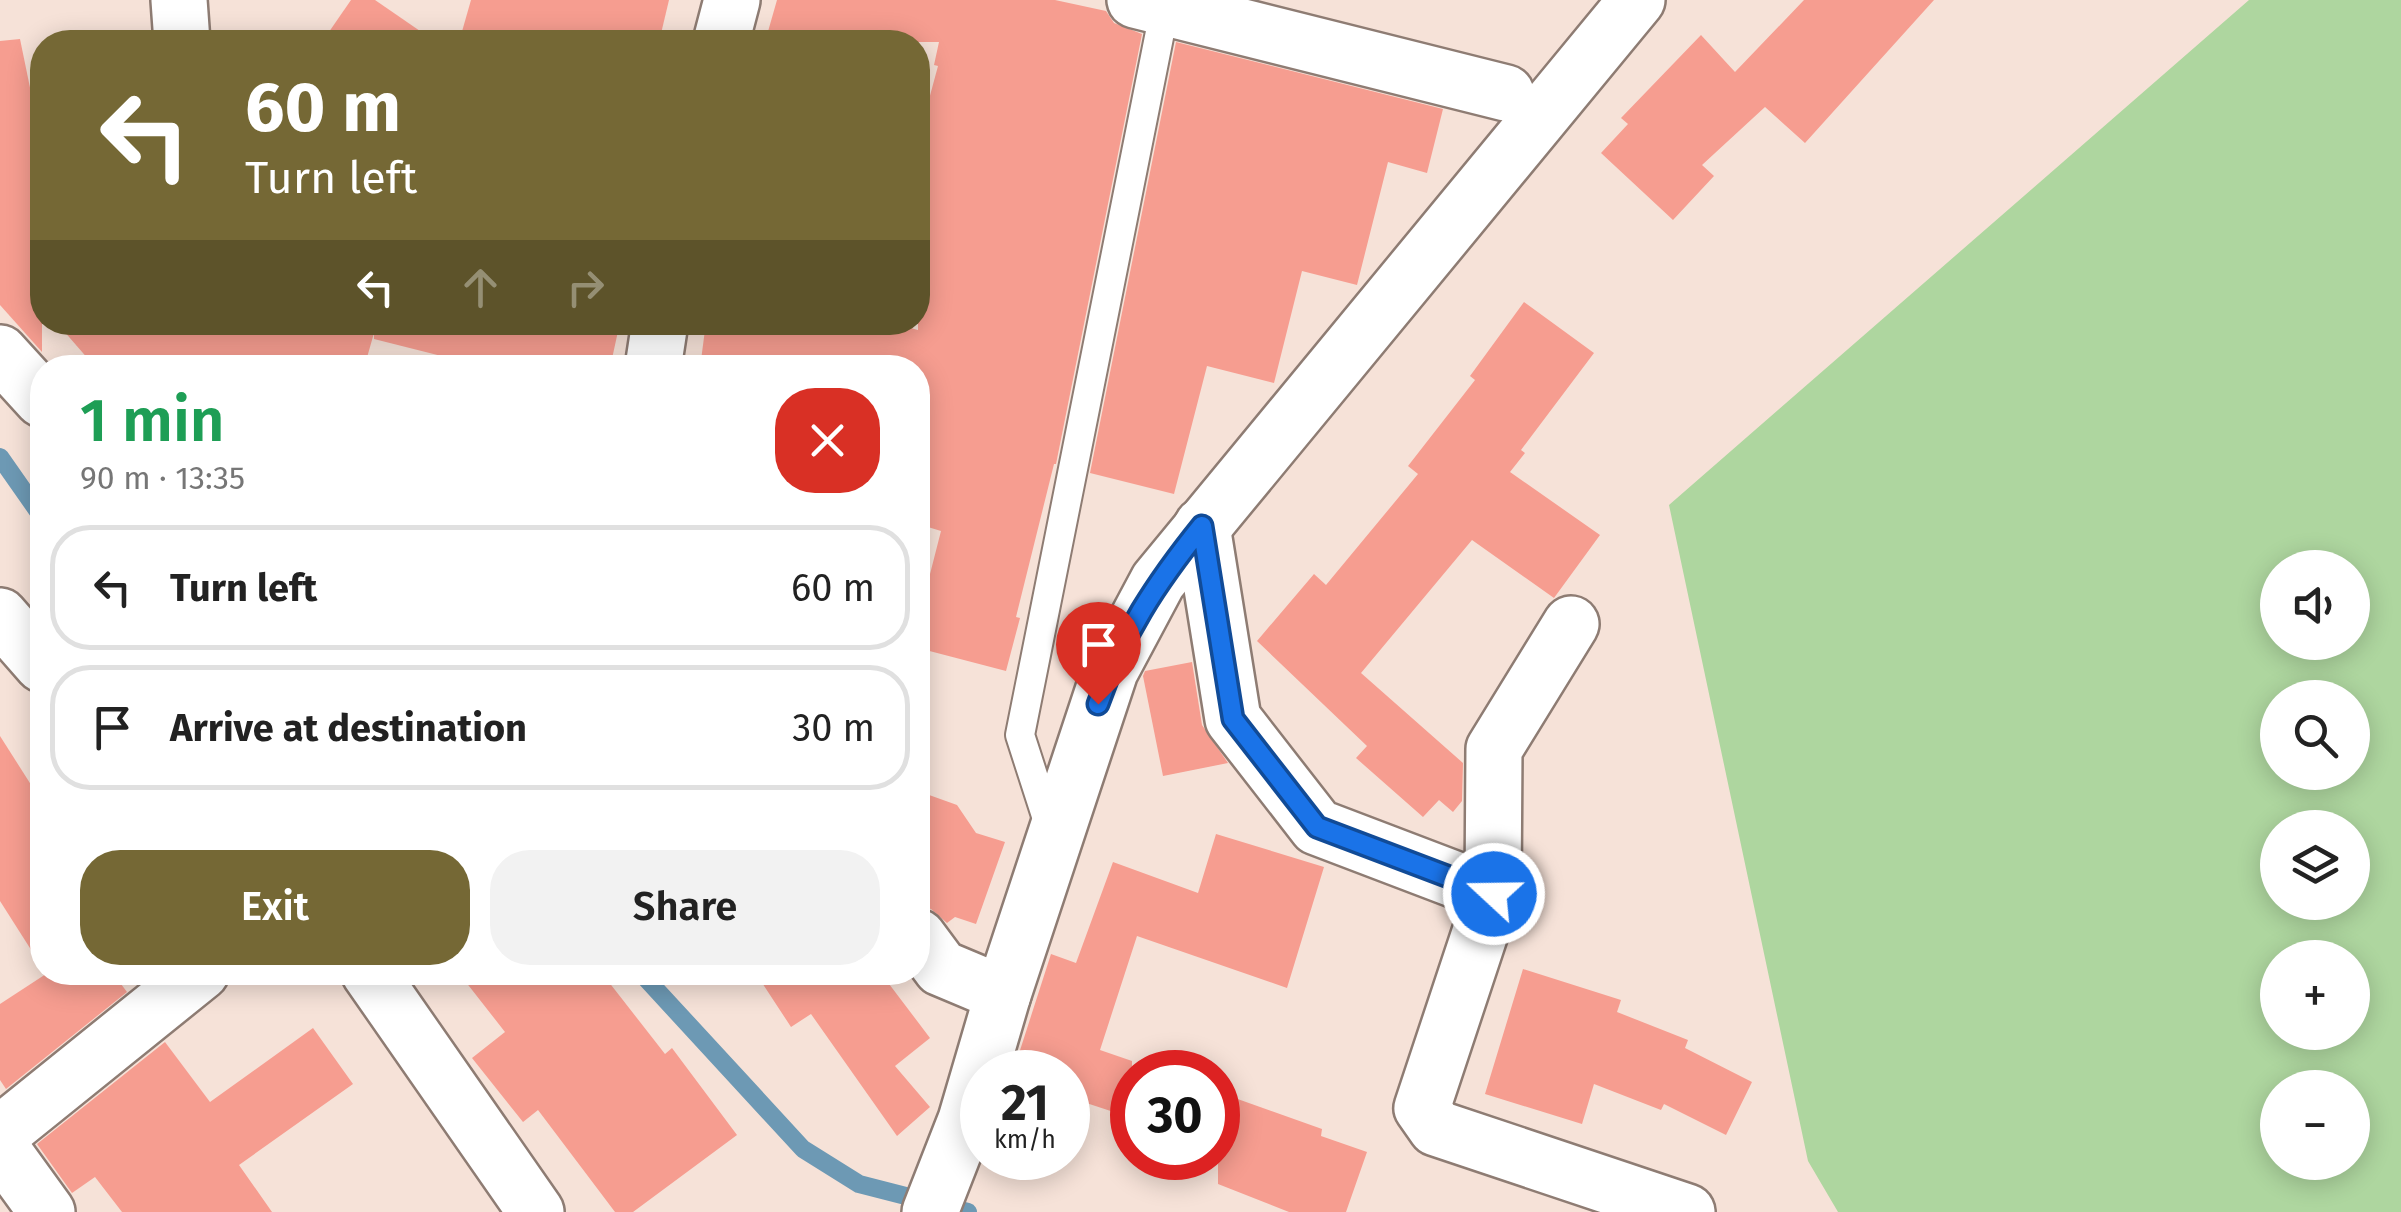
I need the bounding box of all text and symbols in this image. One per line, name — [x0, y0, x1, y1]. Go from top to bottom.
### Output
text: 60 m — [245, 66, 401, 150]
icon: left — [80, 70, 210, 200]
text: Turn left — [245, 151, 417, 205]
icon: left — [348, 260, 403, 315]
icon: ahead — [453, 260, 508, 315]
icon: right — [558, 260, 613, 315]
text: 1 min — [80, 385, 225, 457]
button: close — [775, 388, 880, 493]
text: 90 m · 13:35 — [80, 459, 245, 497]
map controls — [2260, 550, 2370, 1180]
button: sound — [2260, 550, 2370, 660]
icon: left — [85, 560, 140, 615]
text: Turn left — [170, 565, 317, 611]
text: 60 m — [791, 565, 875, 611]
pin — [1056, 602, 1141, 705]
icon: arrive — [1071, 617, 1126, 672]
button: search — [2260, 680, 2370, 790]
icon: arrive — [85, 700, 140, 755]
text: Arrive at destination — [170, 705, 527, 751]
text: 30 m — [792, 705, 875, 751]
button: layers — [2260, 810, 2370, 920]
position arrow — [1442, 842, 1546, 946]
button: Exit — [80, 850, 470, 965]
button: Share — [490, 850, 880, 965]
button: + — [2260, 940, 2370, 1050]
speed limit sign: 30 — [1110, 1050, 1240, 1180]
button: − — [2260, 1070, 2370, 1180]
text: 21 — [1001, 1073, 1049, 1133]
text: km/h — [994, 1125, 1056, 1155]

